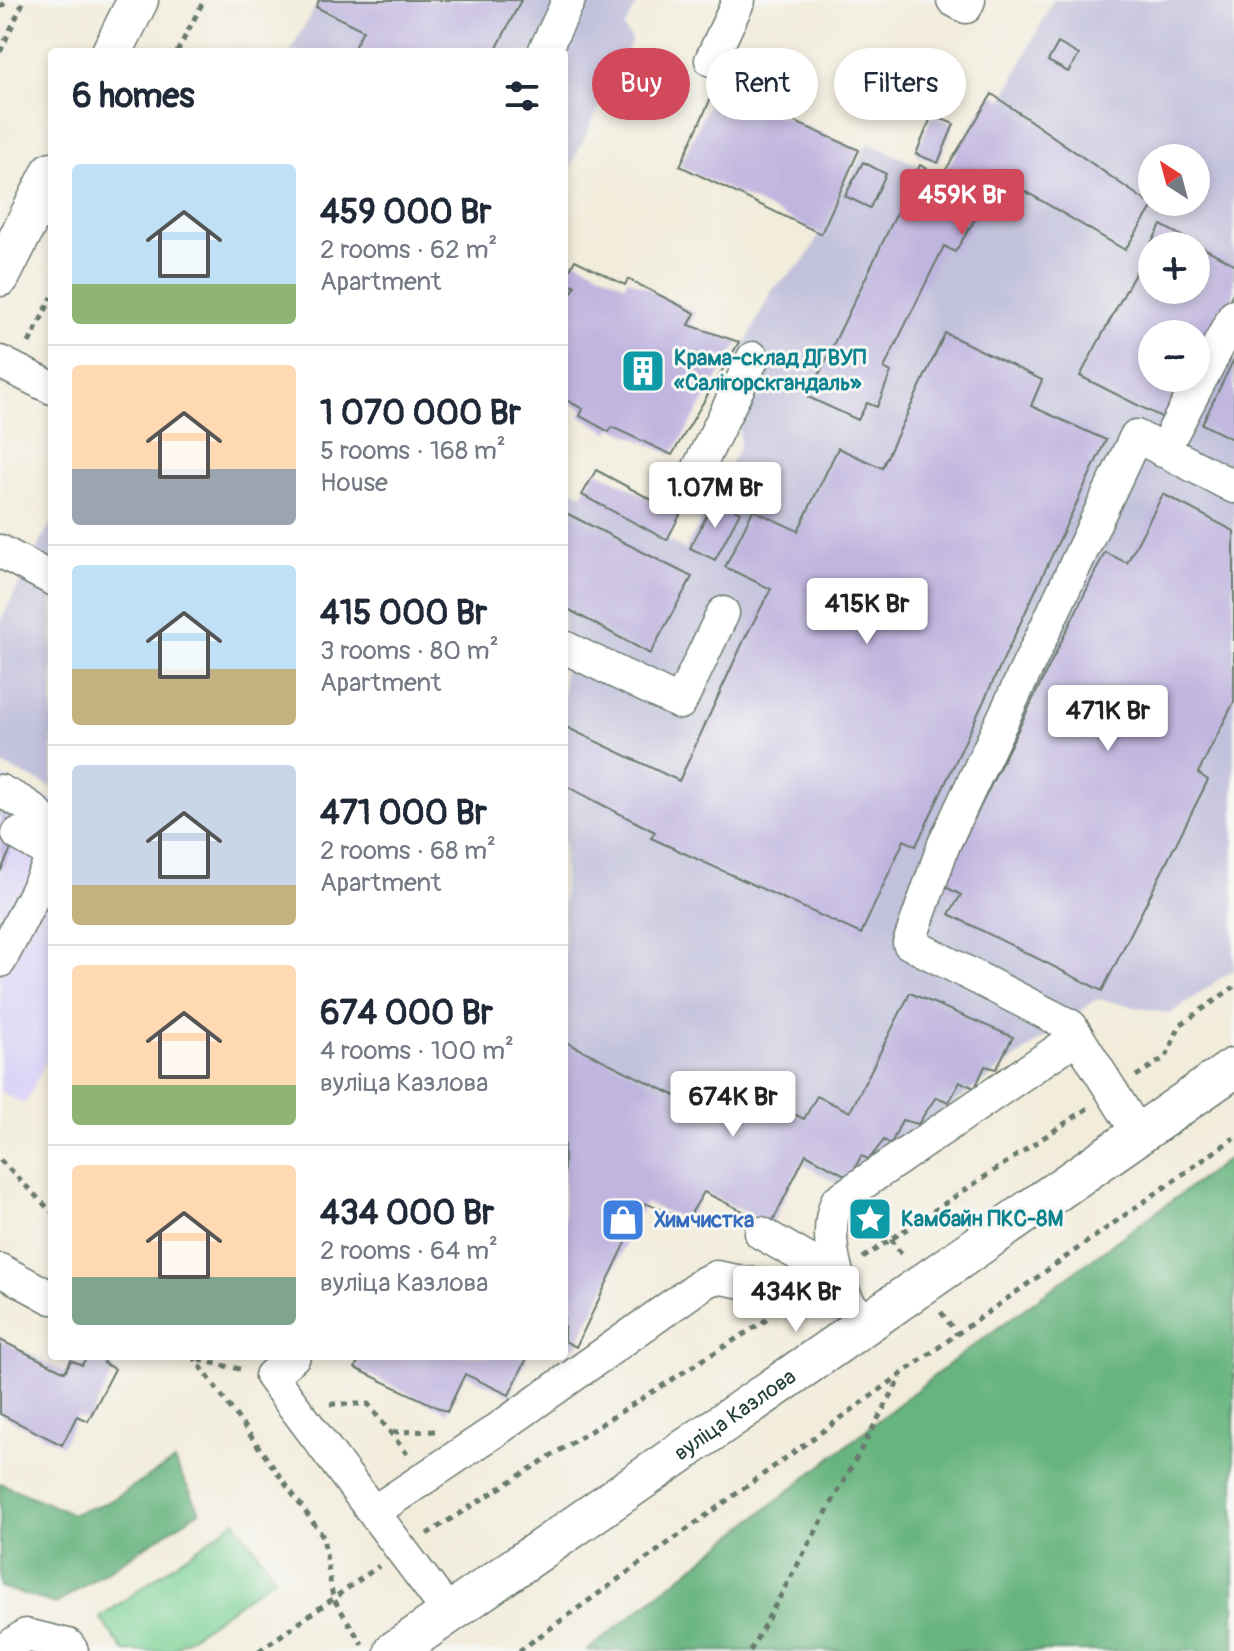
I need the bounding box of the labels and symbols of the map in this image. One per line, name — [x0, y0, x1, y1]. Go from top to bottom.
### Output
north arrow — [1138, 144, 1210, 216]
pin: 459K Br — [888, 169, 1036, 237]
place label: Крама-склад ДГВУП «Салігорскгандаль» — [674, 344, 866, 397]
building icon: Крама-склад ДГВУП «Салігорскгандаль» — [619, 347, 667, 395]
pin: 1.07M Br — [632, 462, 798, 530]
pin: 415K Br — [793, 578, 941, 646]
pin: 471K Br — [1034, 685, 1182, 753]
pin: 674K Br — [659, 1071, 807, 1139]
place icon: Камбайн ПКС-8М — [846, 1195, 894, 1243]
shop icon: Химчистка — [599, 1196, 647, 1244]
place label: Камбайн ПКС-8М — [901, 1205, 1063, 1233]
place label: Химчистка — [654, 1206, 754, 1234]
pin: 434K Br — [722, 1266, 870, 1334]
street label: вуліца Казлова — [668, 1363, 801, 1467]

